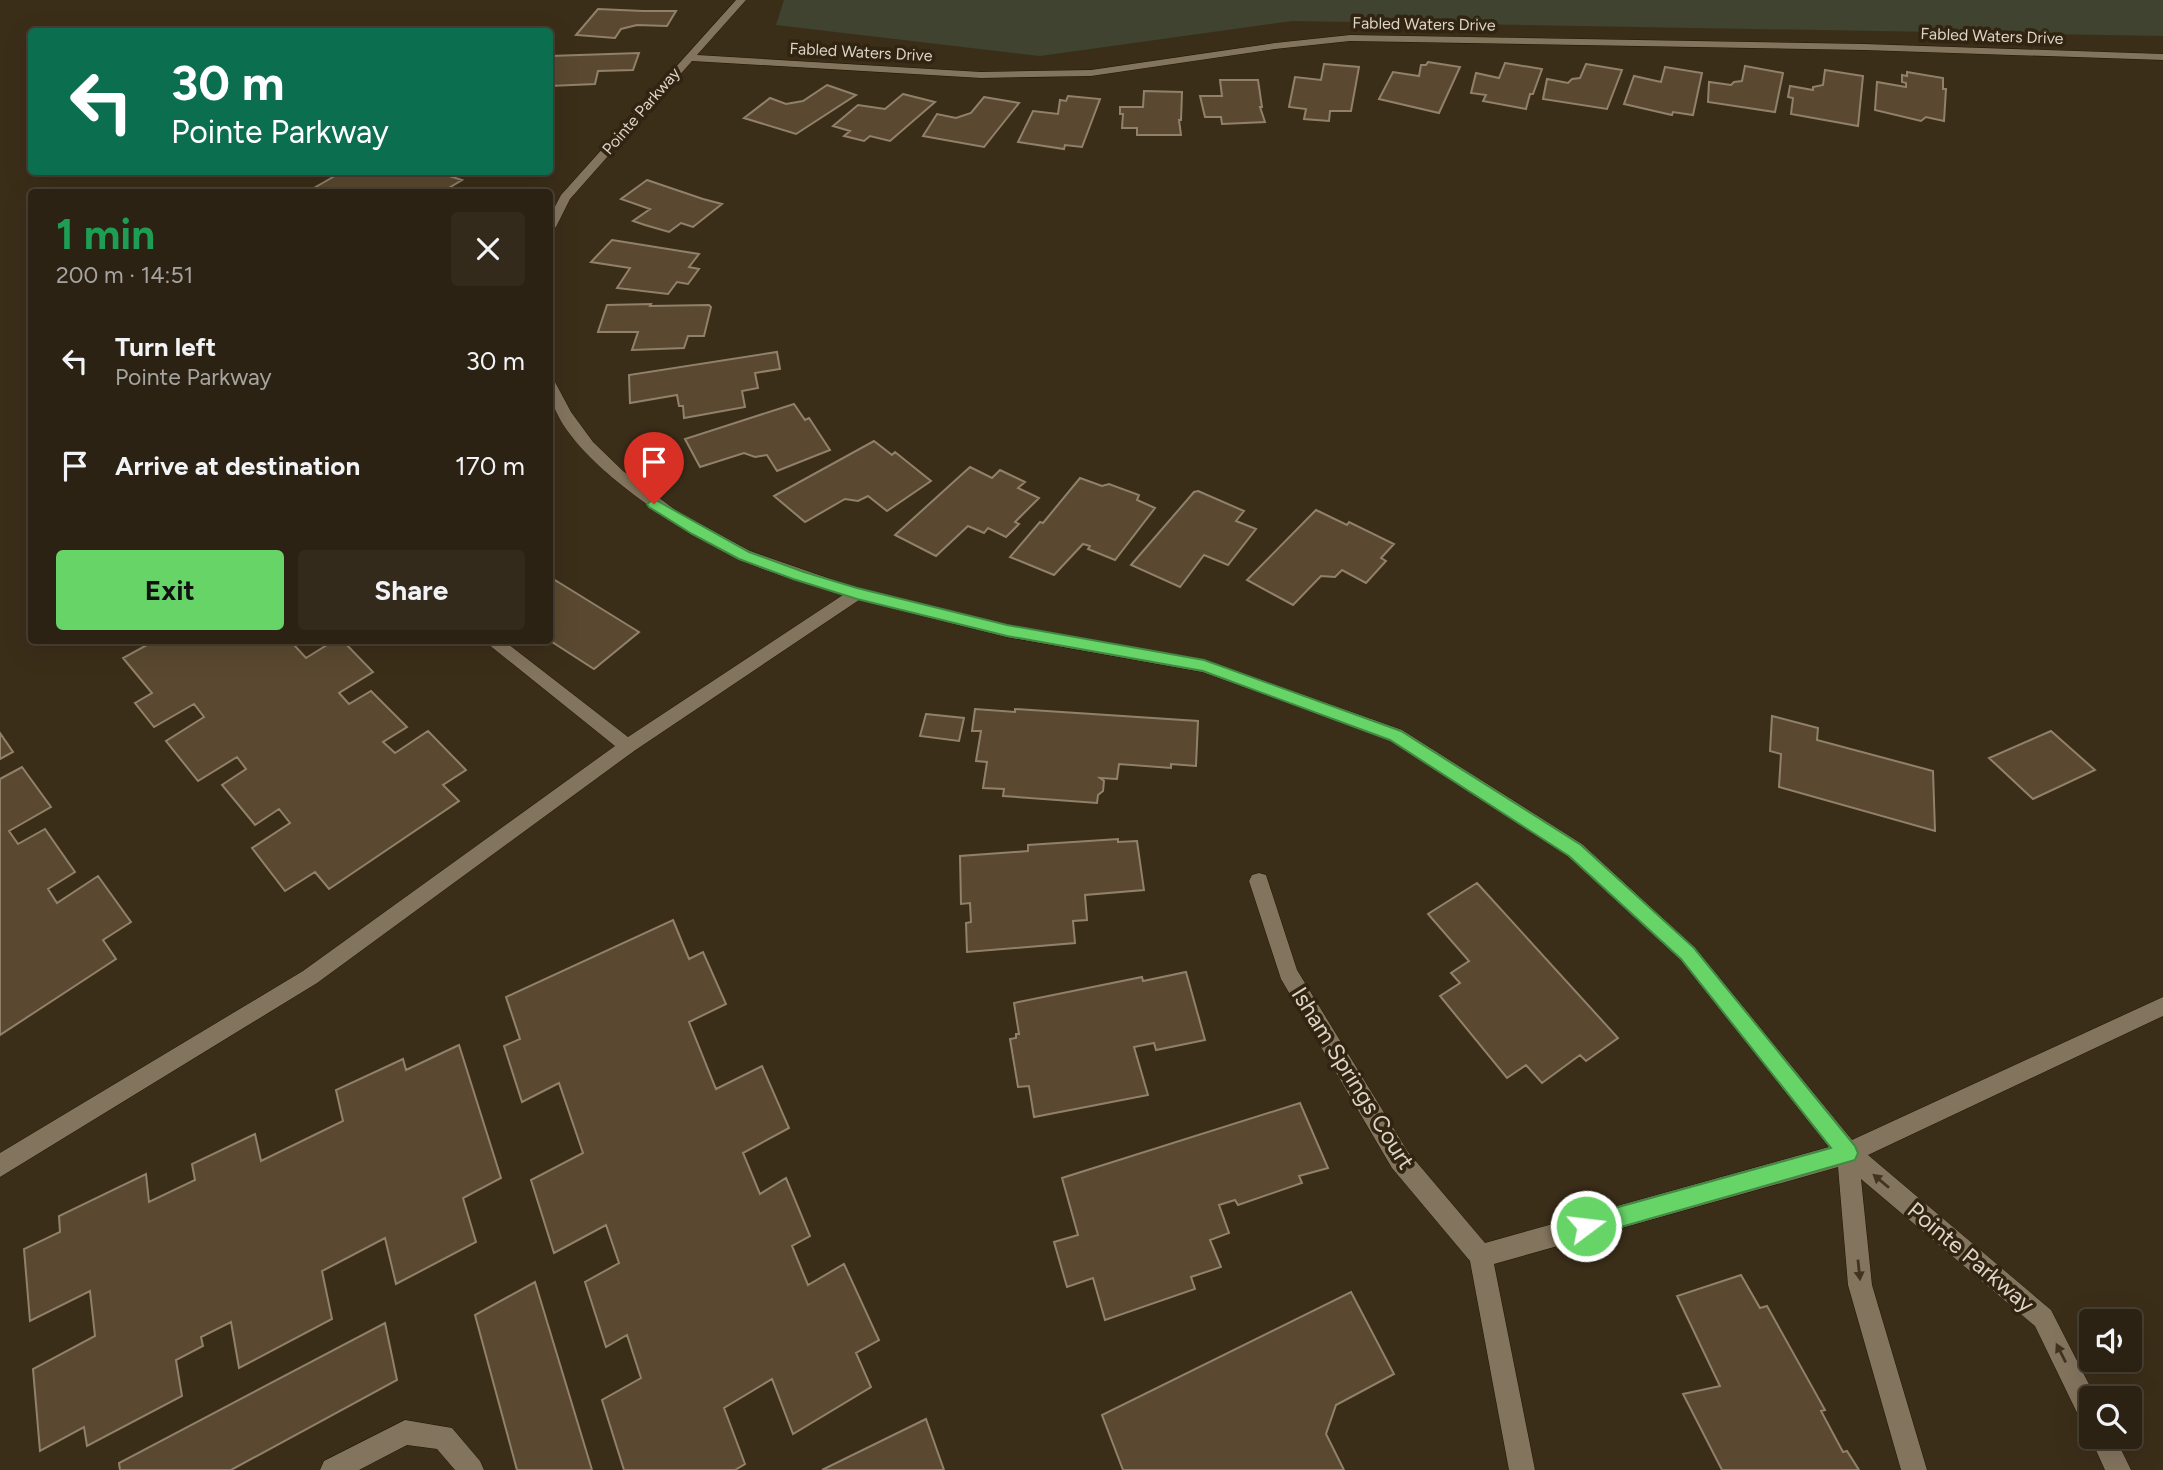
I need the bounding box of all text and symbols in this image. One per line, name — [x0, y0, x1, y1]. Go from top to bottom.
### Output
street label: Fabled Waters Drive — [1352, 13, 1496, 35]
street label: Fabled Waters Drive — [1920, 24, 2064, 48]
street label: Fabled Waters Drive — [789, 39, 933, 65]
text: 30 m — [171, 53, 284, 112]
icon: left — [56, 56, 147, 147]
street label: Pointe Parkway — [598, 63, 684, 158]
text: Pointe Parkway — [171, 113, 389, 151]
text: 1 min — [56, 209, 155, 260]
button: close — [451, 212, 525, 286]
text: 200 m · 14:51 — [56, 261, 193, 289]
text: Turn left — [115, 331, 216, 363]
icon: left — [56, 342, 94, 380]
text: 30 m — [466, 345, 525, 377]
text: Pointe Parkway — [115, 363, 272, 391]
pin — [624, 432, 684, 504]
icon: arrive — [635, 443, 673, 481]
icon: arrive — [56, 447, 94, 485]
text: Arrive at destination — [115, 450, 360, 482]
text: 170 m — [455, 450, 525, 482]
button: Exit — [56, 550, 284, 630]
button: Share — [298, 550, 525, 630]
street label: Isham Springs Court — [1286, 982, 1420, 1174]
one-way arrow — [1872, 1174, 1889, 1189]
position arrow — [1549, 1189, 1623, 1263]
street label: Pointe Parkway — [1902, 1196, 2040, 1318]
one-way arrow — [1853, 1259, 1864, 1281]
map controls — [2079, 1309, 2142, 1449]
button: sound — [2079, 1309, 2142, 1372]
one-way arrow — [2055, 1343, 2066, 1363]
button: search — [2079, 1386, 2142, 1449]

